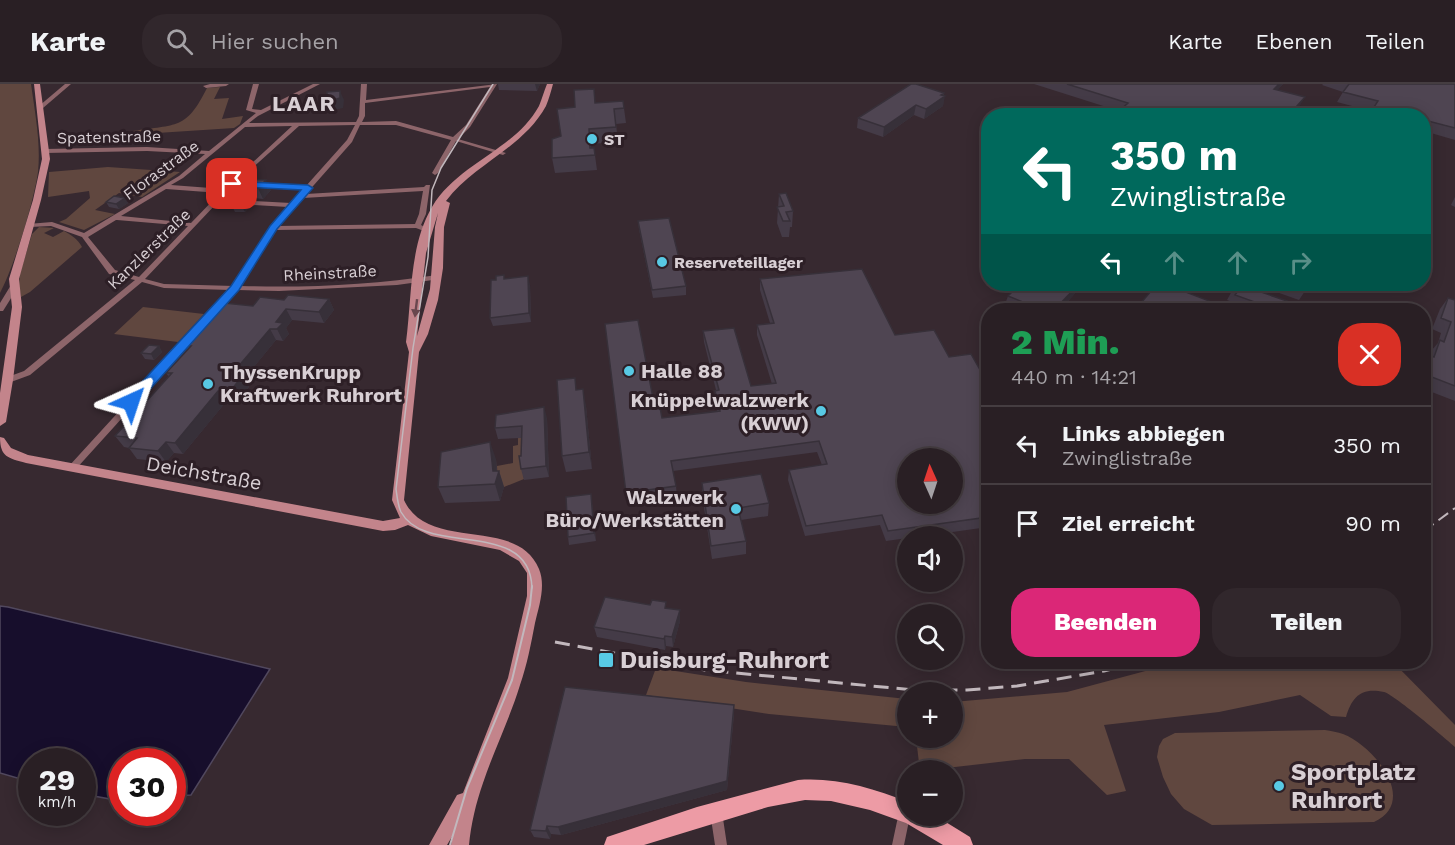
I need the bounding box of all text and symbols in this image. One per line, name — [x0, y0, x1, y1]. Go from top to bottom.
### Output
search box — [142, 14, 562, 68]
text: Karte — [30, 25, 106, 58]
icon: search — [163, 25, 196, 58]
text: Hier suchen — [211, 29, 339, 54]
text: Karte — [1168, 29, 1223, 54]
text: Ebenen — [1256, 29, 1332, 54]
text: Teilen — [1365, 29, 1425, 54]
district label: LAAR — [272, 91, 336, 116]
street label: Spatenstraße — [57, 127, 161, 147]
place label: ST — [604, 130, 625, 149]
text: 350 m — [1110, 131, 1238, 180]
marker: ST — [585, 132, 599, 146]
icon: left — [1011, 132, 1089, 210]
street label: Florastraße — [119, 136, 203, 204]
pin — [206, 158, 257, 209]
icon: arrive — [215, 167, 248, 200]
text: Zwinglistraße — [1110, 181, 1286, 213]
street label: Kanzlerstraße — [104, 205, 194, 293]
icon: left — [1095, 246, 1128, 279]
icon: ahead — [1158, 246, 1191, 279]
icon: ahead — [1221, 246, 1254, 279]
icon: right — [1284, 246, 1317, 279]
place label: Reserveteillager — [674, 253, 803, 272]
marker: Reserveteillager — [655, 255, 669, 269]
street label: Rheinstraße — [283, 261, 377, 285]
one-way arrow — [411, 299, 421, 318]
text: 2 Min. — [1011, 321, 1120, 363]
button: close — [1338, 323, 1401, 386]
place label: Halle 88 — [641, 359, 723, 383]
place label: ThyssenKrupp Kraftwerk Ruhrort — [220, 360, 402, 407]
marker: Halle 88 — [622, 364, 636, 378]
text: 440 m · 14:21 — [1011, 365, 1137, 389]
position arrow — [99, 370, 163, 434]
marker: ThyssenKrupp Kraftwerk Ruhrort — [201, 377, 215, 391]
place label: Knüppelwalzwerk (KWW) — [631, 388, 810, 435]
marker: Knüppelwalzwerk (KWW) — [814, 404, 828, 418]
text: Links abbiegen — [1062, 421, 1225, 446]
icon: left — [1011, 429, 1044, 462]
text: 350 m — [1333, 433, 1401, 458]
text: Zwinglistraße — [1062, 446, 1193, 470]
north arrow — [897, 448, 963, 514]
map controls — [897, 448, 963, 826]
street label: Deichstraße — [144, 451, 264, 495]
place label: Walzwerk Büro/Werkstätten — [545, 485, 725, 532]
marker: Walzwerk Büro/Werkstätten — [729, 502, 743, 516]
icon: arrive — [1011, 507, 1044, 540]
text: Ziel erreicht — [1062, 511, 1195, 536]
text: 90 m — [1345, 511, 1401, 536]
button: sound — [897, 526, 963, 592]
button: Beenden — [1011, 588, 1200, 657]
button: Teilen — [1212, 588, 1401, 657]
button: search — [897, 604, 963, 670]
place label: Duisburg-Ruhrort — [620, 646, 829, 674]
marker: Duisburg-Ruhrort — [597, 651, 615, 669]
button: + — [897, 682, 963, 748]
speed limit sign: 30 — [108, 748, 186, 826]
place label: Sportplatz Ruhrort — [1291, 758, 1416, 814]
button: − — [897, 760, 963, 826]
text: 29 — [39, 762, 75, 797]
marker: Sportplatz Ruhrort — [1272, 779, 1286, 793]
text: km/h — [38, 793, 76, 811]

